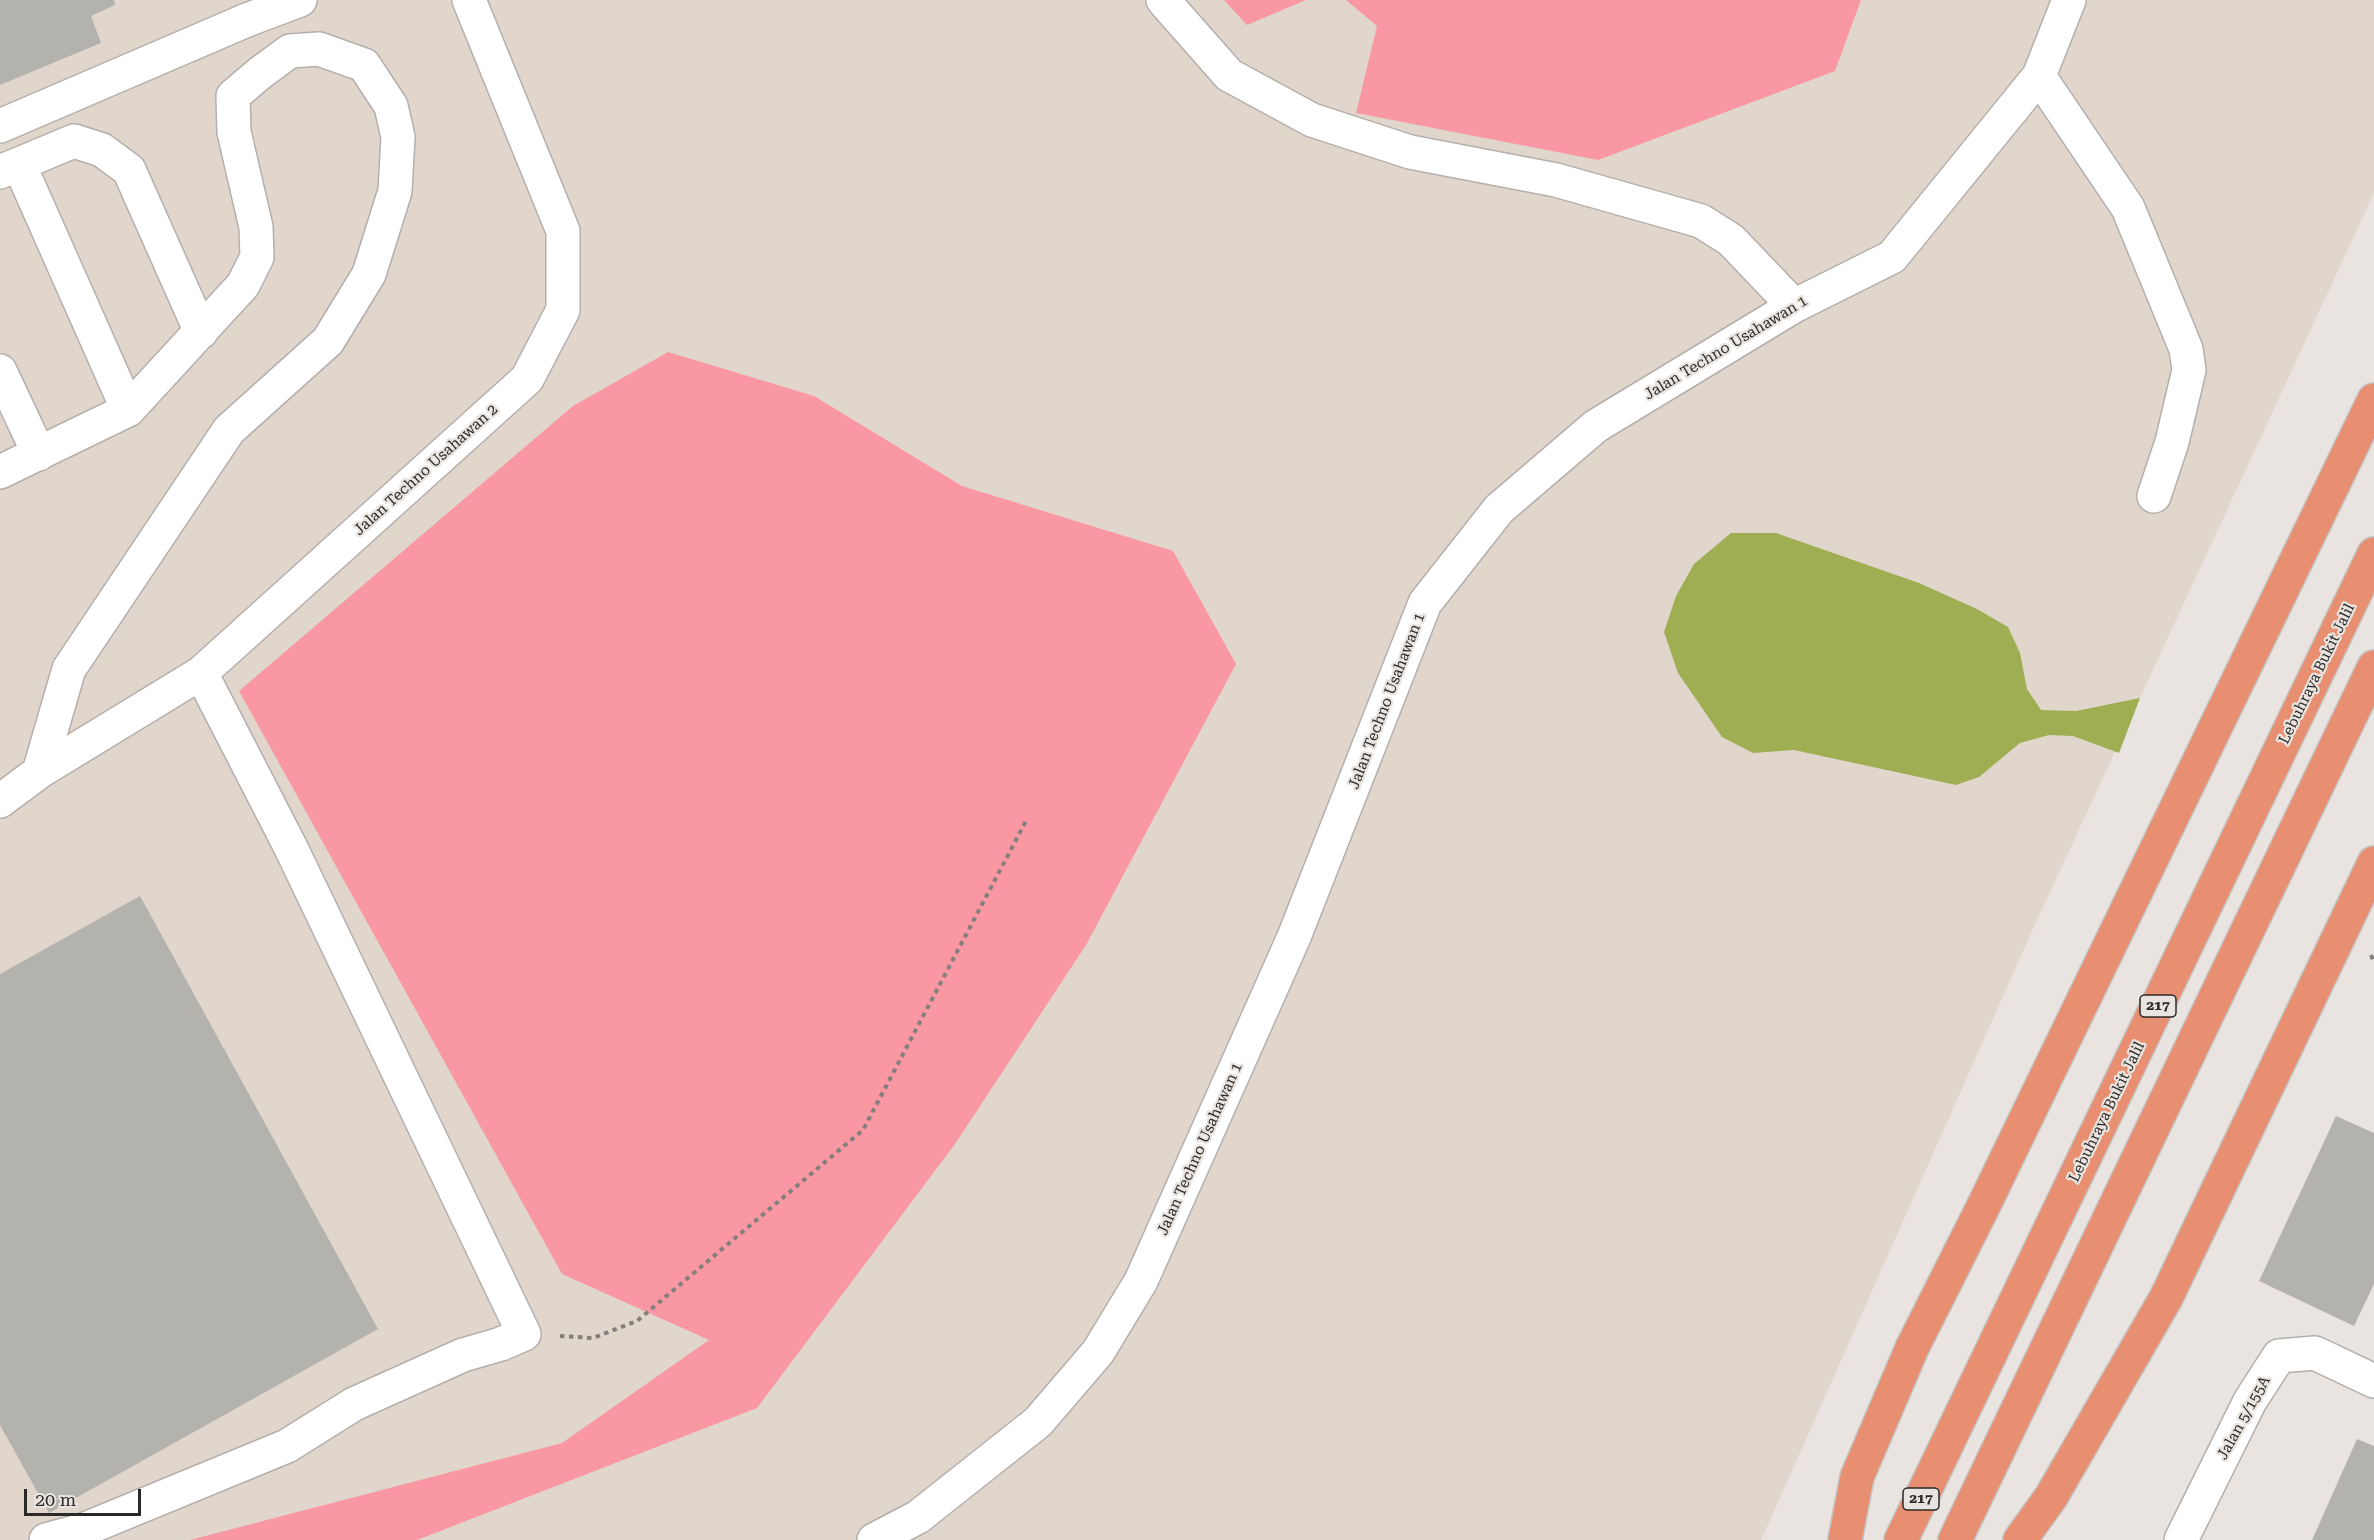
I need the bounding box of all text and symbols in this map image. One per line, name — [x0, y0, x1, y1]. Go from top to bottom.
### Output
street label: Jalan Techno Usahawan 1 — [1641, 292, 1811, 404]
street label: Jalan Techno Usahawan 2 — [350, 401, 502, 539]
street label: Lebuhraya Bukit Jalil — [2275, 601, 2359, 747]
street label: Jalan Techno Usahawan 1 — [1345, 610, 1429, 792]
road number: 217 — [2140, 995, 2176, 1017]
street label: Lebuhraya Bukit Jalil — [2065, 1039, 2149, 1185]
street label: Jalan Techno Usahawan 1 — [1154, 1060, 1246, 1238]
street label: Jalan 5/155A — [2214, 1373, 2274, 1463]
scale bar — [27, 1477, 144, 1515]
road number: 217 — [1903, 1488, 1939, 1510]
text: 20 m — [35, 1489, 76, 1510]

